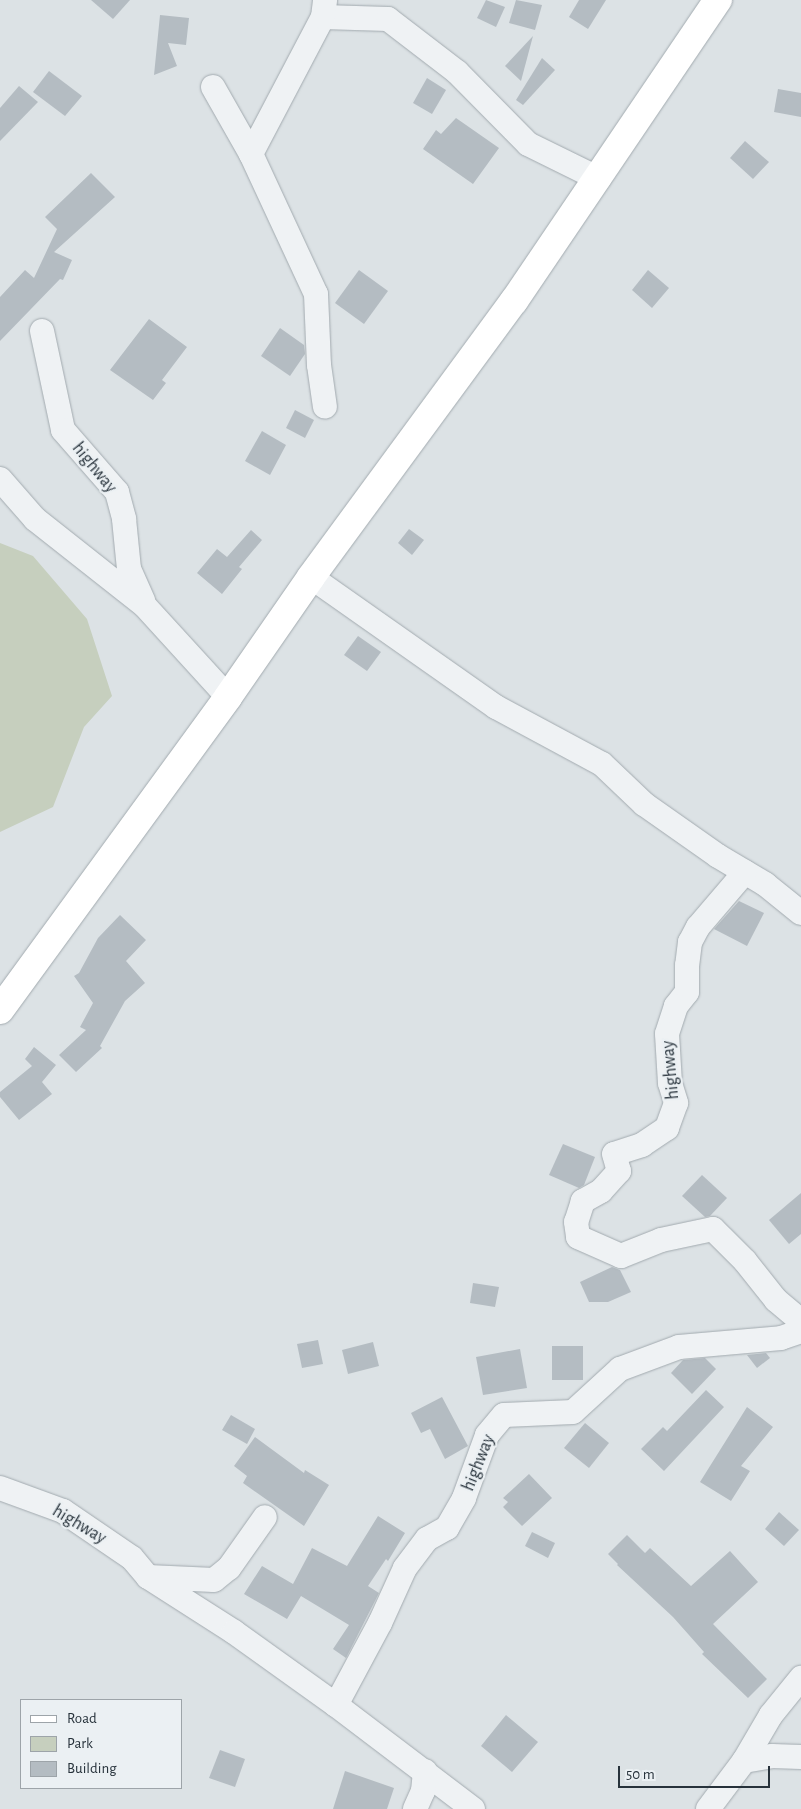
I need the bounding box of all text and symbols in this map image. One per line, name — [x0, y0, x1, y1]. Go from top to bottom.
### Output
street label: highway — [67, 438, 121, 498]
street label: highway — [658, 1040, 684, 1100]
street label: highway — [458, 1432, 500, 1494]
street label: highway — [48, 1501, 110, 1549]
legend — [20, 1699, 182, 1789]
text: Road — [67, 1711, 97, 1726]
text: Park — [67, 1736, 93, 1751]
scale bar — [621, 1756, 774, 1788]
text: Building — [67, 1761, 117, 1776]
text: 50 m — [626, 1767, 655, 1782]

